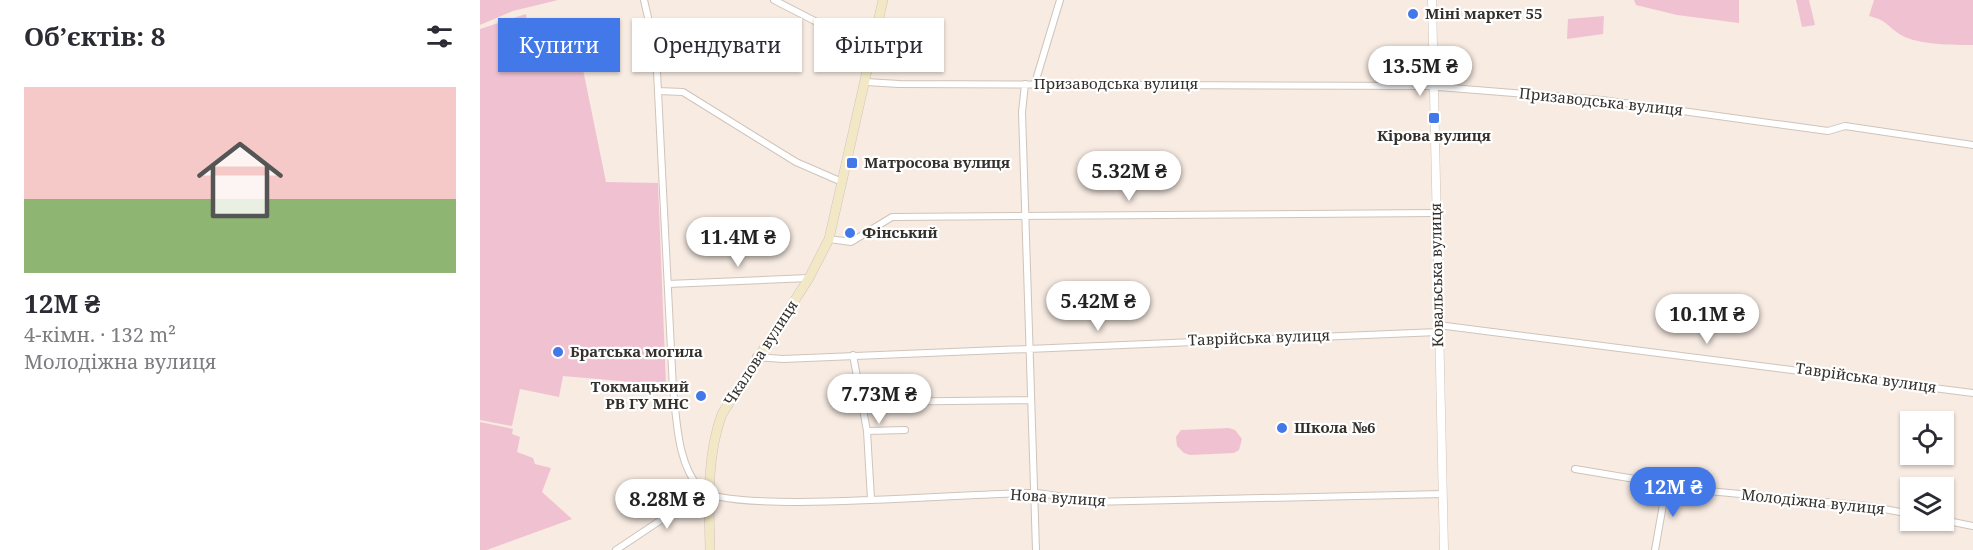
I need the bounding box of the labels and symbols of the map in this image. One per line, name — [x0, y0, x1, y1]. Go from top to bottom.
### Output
place label: Міні маркет 55 — [1425, 3, 1542, 23]
marker: Міні маркет 55 — [1406, 7, 1420, 21]
pin: 13.5M ₴ — [1365, 46, 1475, 97]
street label: Призаводська вулиця — [1034, 73, 1198, 93]
street label: Призаводська вулиця — [1518, 82, 1684, 120]
marker: Кірова вулиця — [1427, 111, 1441, 125]
place label: Кірова вулиця — [1377, 125, 1491, 145]
pin: 5.32M ₴ — [1074, 151, 1184, 202]
place label: Матросова вулиця — [864, 152, 1010, 172]
marker: Матросова вулиця — [845, 156, 859, 170]
street label: Ковальська вулиця — [1425, 202, 1447, 348]
pin: 11.4M ₴ — [683, 217, 793, 268]
place label: Фінський — [862, 222, 938, 242]
marker: Фінський — [843, 226, 857, 240]
pin: 5.42M ₴ — [1043, 281, 1153, 332]
pin: 10.1M ₴ — [1652, 294, 1762, 345]
street label: Чкалова вулиця — [719, 296, 802, 409]
street label: Таврійська вулиця — [1187, 325, 1330, 349]
place label: Братська могила — [570, 341, 703, 361]
marker: Братська могила — [551, 345, 565, 359]
street label: Таврійська вулиця — [1794, 357, 1938, 397]
pin: 7.73M ₴ — [824, 374, 934, 425]
place label: Токмацький РВ ГУ МНС — [591, 376, 689, 413]
marker: Токмацький РВ ГУ МНС — [694, 389, 708, 403]
place label: Школа №6 — [1294, 417, 1376, 437]
marker: Школа №6 — [1275, 421, 1289, 435]
pin: 12M ₴ — [1631, 467, 1715, 518]
pin: 8.28M ₴ — [612, 479, 722, 530]
street label: Нова вулиця — [1009, 484, 1107, 510]
street label: Молодіжна вулиця — [1740, 484, 1886, 518]

